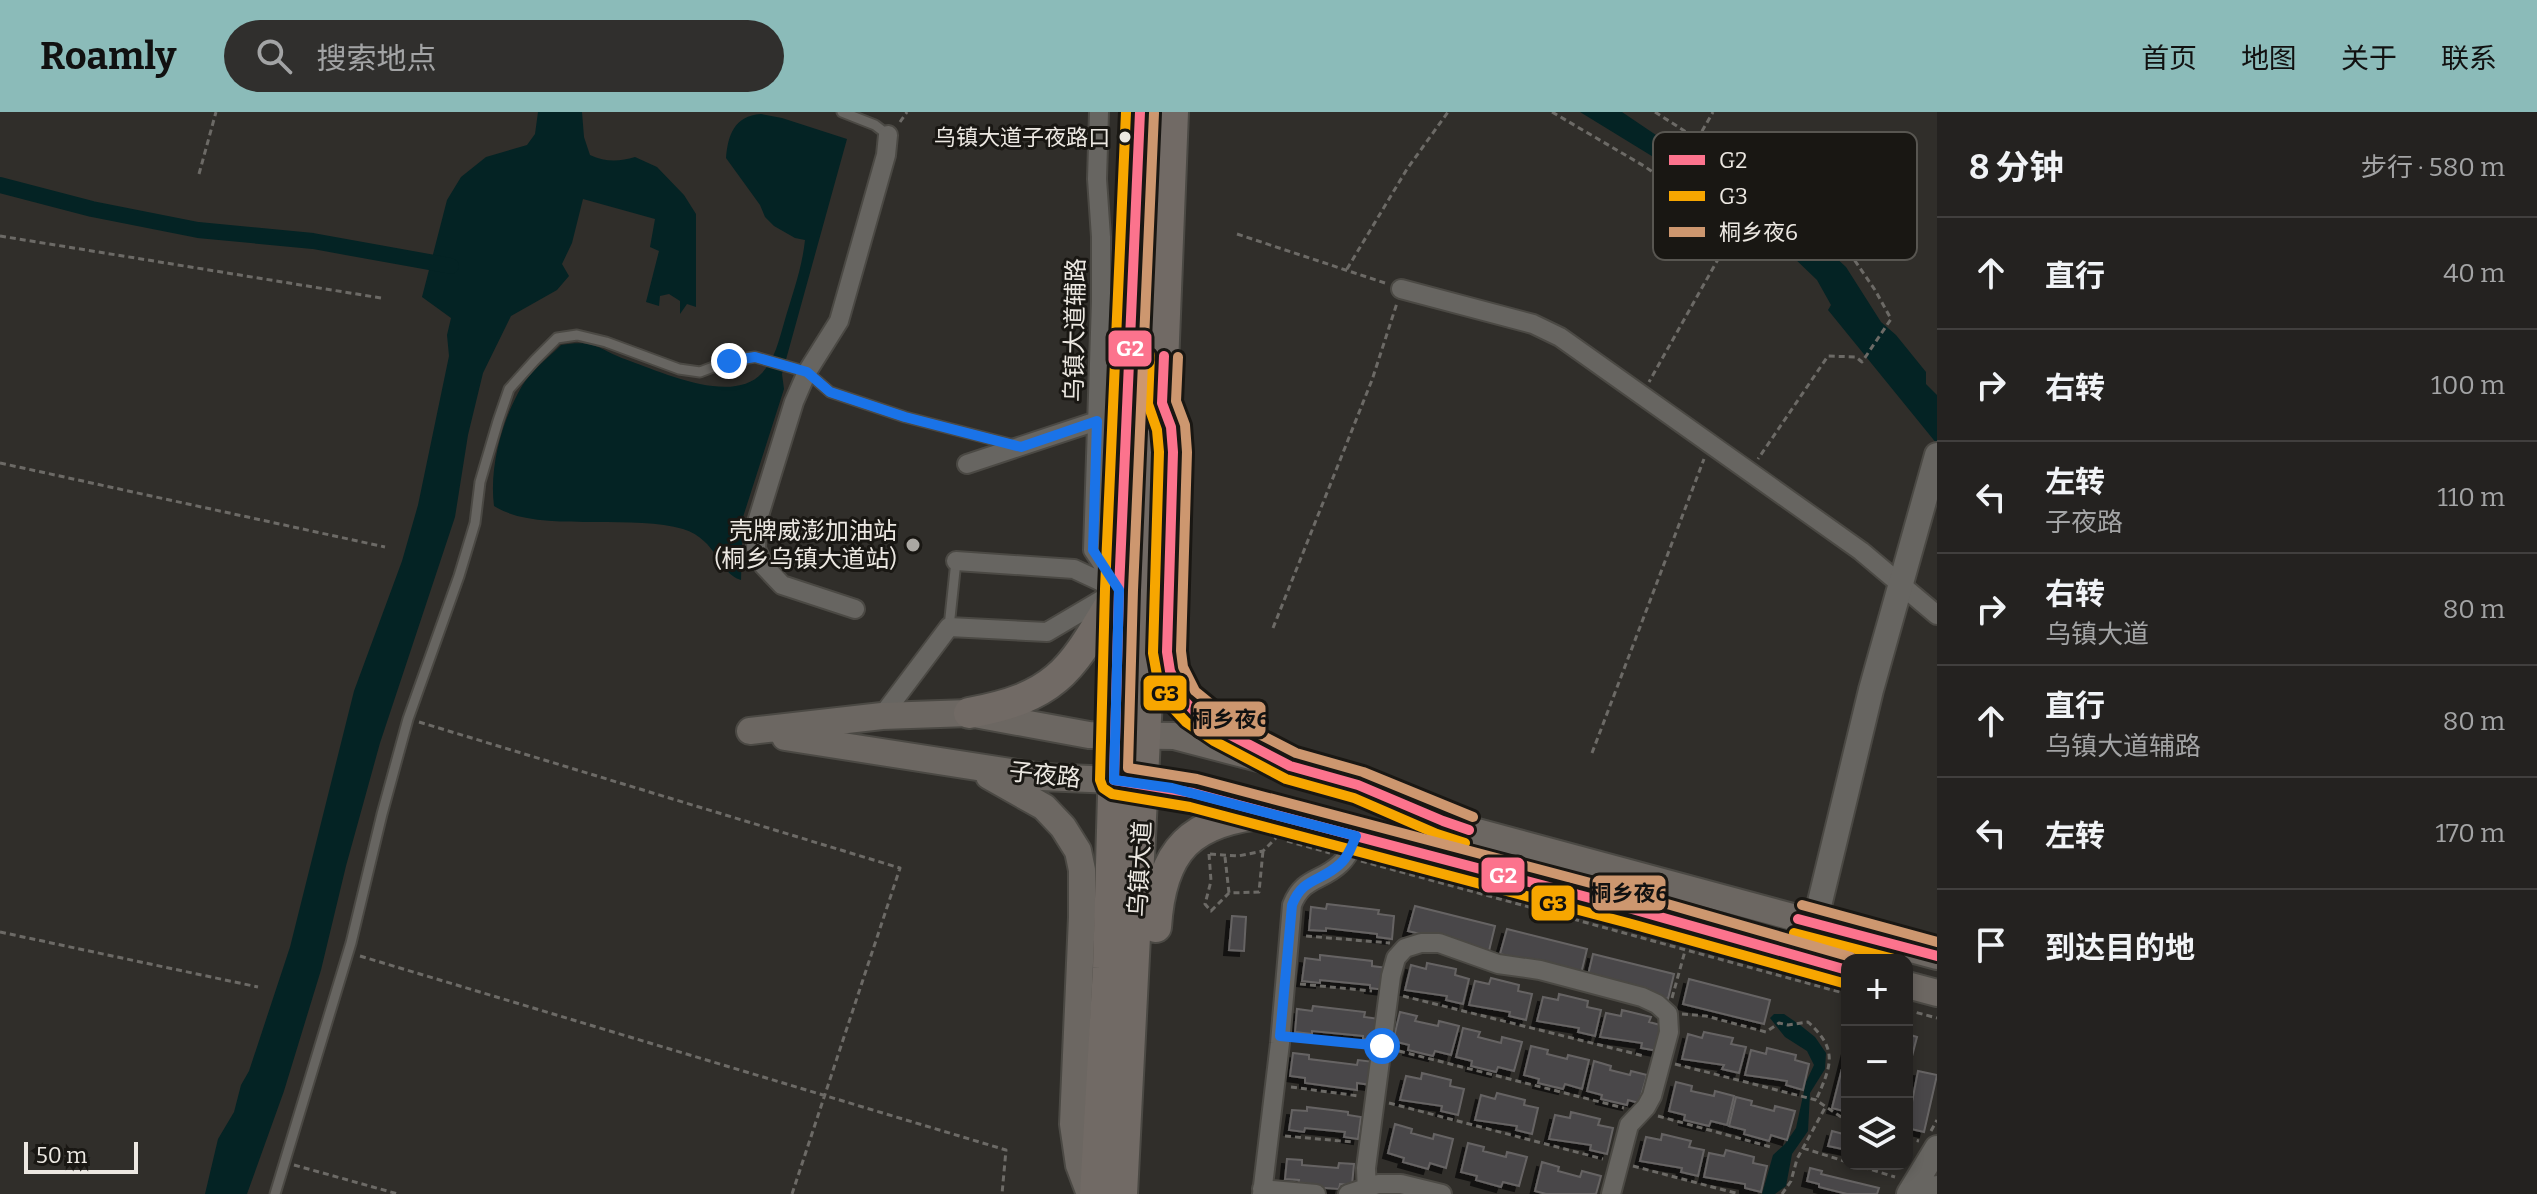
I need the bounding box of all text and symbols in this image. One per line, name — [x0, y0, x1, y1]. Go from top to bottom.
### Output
search box — [224, 20, 784, 92]
text: Roamly — [40, 33, 176, 79]
icon: search — [252, 34, 296, 78]
text: 搜索地点 — [316, 41, 436, 77]
text: 首页 — [2141, 42, 2197, 75]
text: 地图 — [2241, 42, 2297, 75]
text: 关于 — [2341, 42, 2397, 75]
text: 联系 — [2441, 42, 2497, 75]
place label: 乌镇大道子夜路口 — [934, 124, 1110, 151]
marker: 乌镇大道子夜路口 — [1117, 129, 1133, 145]
legend — [1653, 132, 1917, 260]
text: G2 — [1719, 147, 1747, 174]
text: 8 分钟 — [1969, 147, 2064, 188]
text: 步行 · 580 m — [2361, 152, 2505, 183]
text: G3 — [1719, 183, 1748, 210]
text: 桐乡夜6 — [1719, 219, 1798, 246]
icon: ahead — [1969, 251, 2013, 295]
street label: 乌镇大道辅路 — [1060, 258, 1090, 402]
text: 直行 — [2045, 258, 2105, 294]
text: 40 m — [2443, 258, 2505, 289]
line badge: G2 — [1107, 329, 1153, 368]
text: G2 — [1116, 335, 1144, 362]
route end — [711, 343, 747, 379]
icon: right — [1969, 363, 2013, 407]
text: 右转 — [2045, 370, 2105, 406]
text: 100 m — [2431, 370, 2505, 401]
text: 左转 — [2045, 464, 2105, 500]
icon: left — [1969, 475, 2013, 519]
text: 110 m — [2437, 482, 2505, 513]
text: 子夜路 — [2045, 507, 2123, 538]
place label: 壳牌威澎加油站 (桐乡乌镇大道站) — [714, 517, 897, 573]
marker: 壳牌威澎加油站 (桐乡乌镇大道站) — [904, 536, 922, 554]
text: 右转 — [2045, 576, 2105, 612]
icon: right — [1969, 587, 2013, 631]
text: 80 m — [2443, 594, 2505, 625]
text: 乌镇大道 — [2045, 619, 2149, 650]
line badge: G3 — [1142, 674, 1188, 712]
text: G3 — [1151, 680, 1179, 707]
text: 直行 — [2045, 688, 2105, 724]
icon: ahead — [1969, 699, 2013, 743]
line badge: 桐乡夜6 — [1192, 700, 1267, 738]
text: 桐乡夜6 — [1190, 706, 1270, 733]
text: 80 m — [2443, 706, 2505, 737]
text: 乌镇大道辅路 — [2045, 731, 2201, 762]
street label: 子夜路 — [1008, 757, 1082, 793]
icon: left — [1969, 811, 2013, 855]
text: 左转 — [2045, 818, 2105, 854]
text: 170 m — [2435, 818, 2505, 849]
street label: 乌镇大道 — [1124, 820, 1156, 918]
line badge: G2 — [1480, 856, 1526, 894]
text: G2 — [1489, 862, 1517, 889]
line badge: 桐乡夜6 — [1591, 874, 1667, 912]
text: 桐乡夜6 — [1589, 880, 1669, 907]
line badge: G3 — [1530, 884, 1576, 922]
text: G3 — [1539, 890, 1567, 917]
icon: arrive — [1969, 923, 2013, 967]
text: 到达目的地 — [2045, 930, 2195, 966]
map controls — [1841, 954, 1913, 1170]
button: + — [1841, 954, 1913, 1026]
button: − — [1841, 1026, 1913, 1098]
route start — [1364, 1028, 1400, 1064]
button: layers — [1841, 1098, 1913, 1170]
scale bar — [24, 1138, 138, 1174]
text: 50 m — [36, 1142, 87, 1169]

